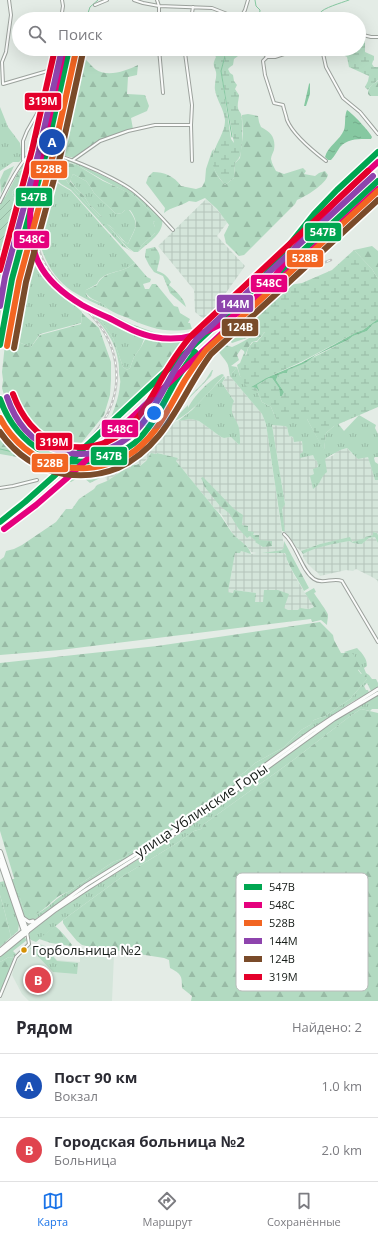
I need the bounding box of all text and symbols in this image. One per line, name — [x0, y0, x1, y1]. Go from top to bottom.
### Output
search box — [12, 12, 366, 56]
icon: search — [26, 23, 48, 45]
text: Поиск — [58, 24, 102, 44]
line badge: 319М — [24, 92, 62, 111]
text: 319М — [28, 93, 58, 108]
pin: A — [39, 127, 65, 157]
line badge: 528В — [30, 160, 68, 179]
text: 528В — [36, 161, 62, 176]
line badge: 547В — [15, 187, 53, 207]
text: 547В — [21, 189, 47, 204]
line badge: 547В — [304, 222, 342, 242]
text: 547В — [310, 224, 336, 239]
line badge: 548С — [13, 230, 50, 249]
text: 548С — [19, 231, 45, 246]
line badge: 528В — [286, 249, 324, 268]
text: 528В — [292, 250, 318, 265]
line badge: 548С — [250, 274, 288, 293]
text: 548С — [256, 275, 282, 290]
line badge: 144М — [216, 294, 254, 313]
text: 144М — [220, 296, 250, 311]
line badge: 124В — [221, 318, 259, 337]
text: 124В — [227, 319, 253, 334]
your location — [144, 403, 164, 423]
line badge: 548С — [101, 419, 139, 438]
text: 548С — [107, 421, 133, 436]
line badge: 319М — [35, 432, 73, 451]
text: 319М — [39, 434, 69, 449]
line badge: 547В — [90, 446, 128, 466]
text: 547В — [96, 448, 122, 463]
line badge: 528В — [31, 453, 69, 473]
text: 528В — [37, 455, 63, 470]
street label: улица Ублинские Горы — [131, 758, 271, 862]
legend — [236, 873, 368, 991]
text: 547В — [269, 879, 295, 894]
text: 548С — [269, 897, 295, 912]
text: 528В — [269, 915, 295, 930]
text: 144М — [269, 933, 298, 948]
place label: Горбольница №2 — [32, 941, 141, 959]
marker: Горбольница №2 — [19, 945, 29, 955]
text: 124В — [269, 951, 295, 966]
pin: B — [25, 965, 51, 995]
text: 319М — [269, 969, 298, 984]
text: Рядом — [16, 1016, 73, 1039]
text: Найдено: 2 — [292, 1018, 362, 1036]
text: Пост 90 км — [54, 1067, 137, 1087]
text: A — [25, 1077, 33, 1095]
text: 1.0 km — [321, 1077, 362, 1095]
text: Вокзал — [54, 1087, 98, 1105]
text: Городская больница №2 — [54, 1131, 245, 1151]
text: B — [25, 1141, 33, 1159]
text: 2.0 km — [321, 1141, 362, 1159]
text: Больница — [54, 1151, 117, 1169]
tab: Карта — [37, 1190, 68, 1229]
tab: Маршрут — [143, 1190, 192, 1229]
tab: Сохранённые — [267, 1190, 341, 1229]

